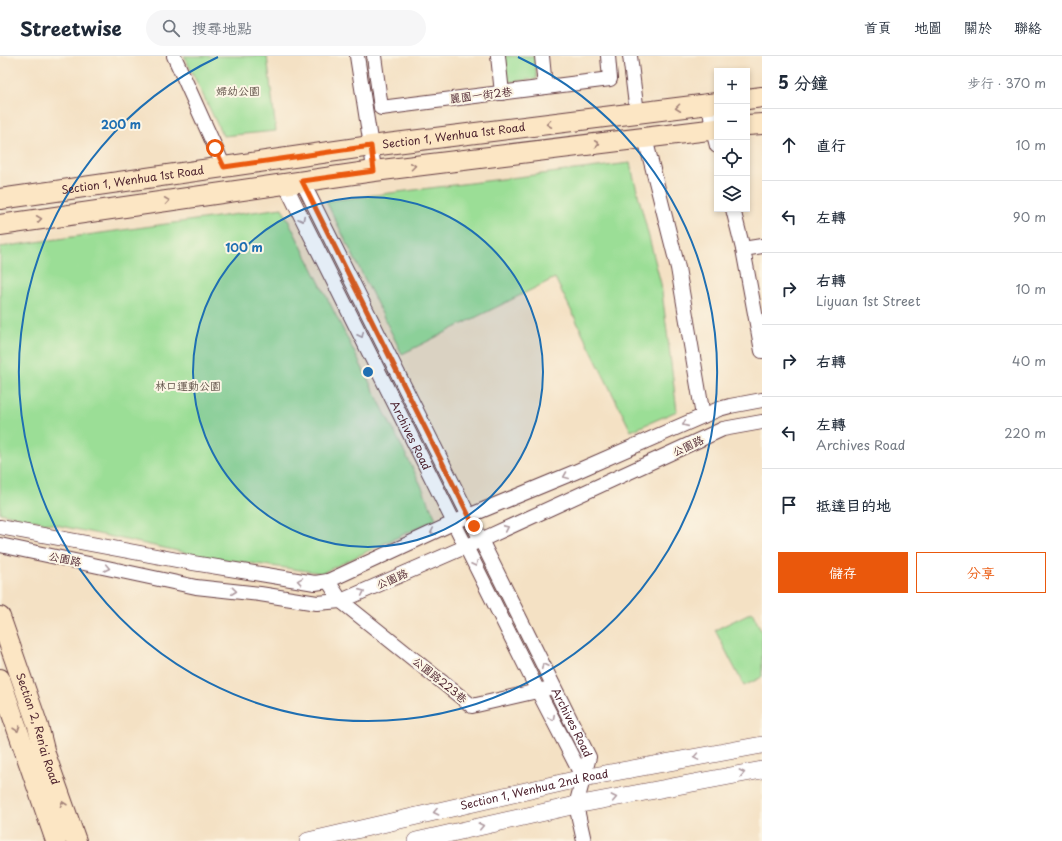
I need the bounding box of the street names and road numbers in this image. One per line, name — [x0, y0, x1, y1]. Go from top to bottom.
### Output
street label: 麗園一街2巷 — [449, 82, 513, 107]
street label: Section 1, Wenhua 1st Road — [381, 118, 527, 153]
street label: Section 1, Wenhua 1st Road — [60, 161, 206, 198]
street label: Archives Road — [386, 398, 435, 473]
street label: 公園路 — [669, 431, 706, 460]
street label: 公園路 — [47, 547, 83, 570]
street label: 公園路 — [373, 564, 410, 593]
street label: 公園路223巷 — [409, 652, 471, 707]
street label: Section 2, Ren'ai Road — [12, 670, 64, 787]
street label: Archives Road — [548, 685, 597, 760]
street label: Section 1, Wenhua 2nd Road — [458, 765, 610, 814]

